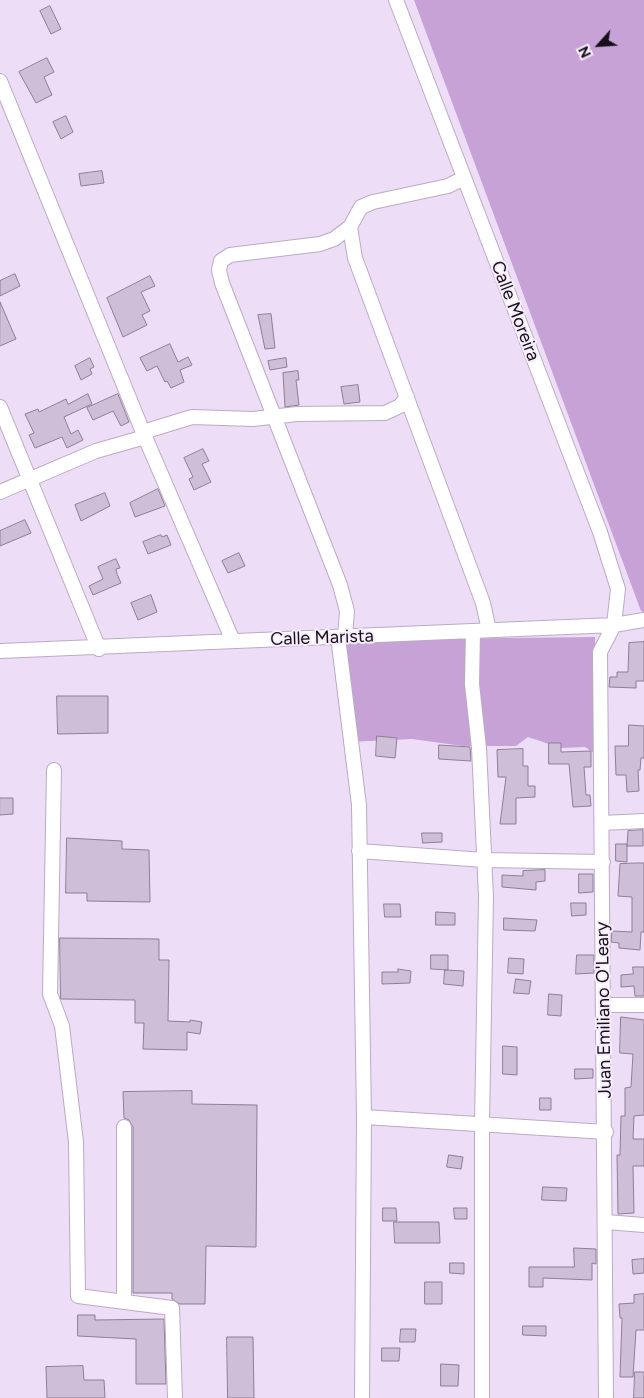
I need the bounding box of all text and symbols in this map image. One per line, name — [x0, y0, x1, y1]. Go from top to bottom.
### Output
north arrow — [574, 20, 624, 70]
text: N — [575, 43, 595, 60]
street label: Calle Moreira — [486, 258, 544, 364]
street label: Calle Marista — [270, 625, 374, 651]
street label: Juan Emiliano O'Leary — [592, 921, 616, 1099]

